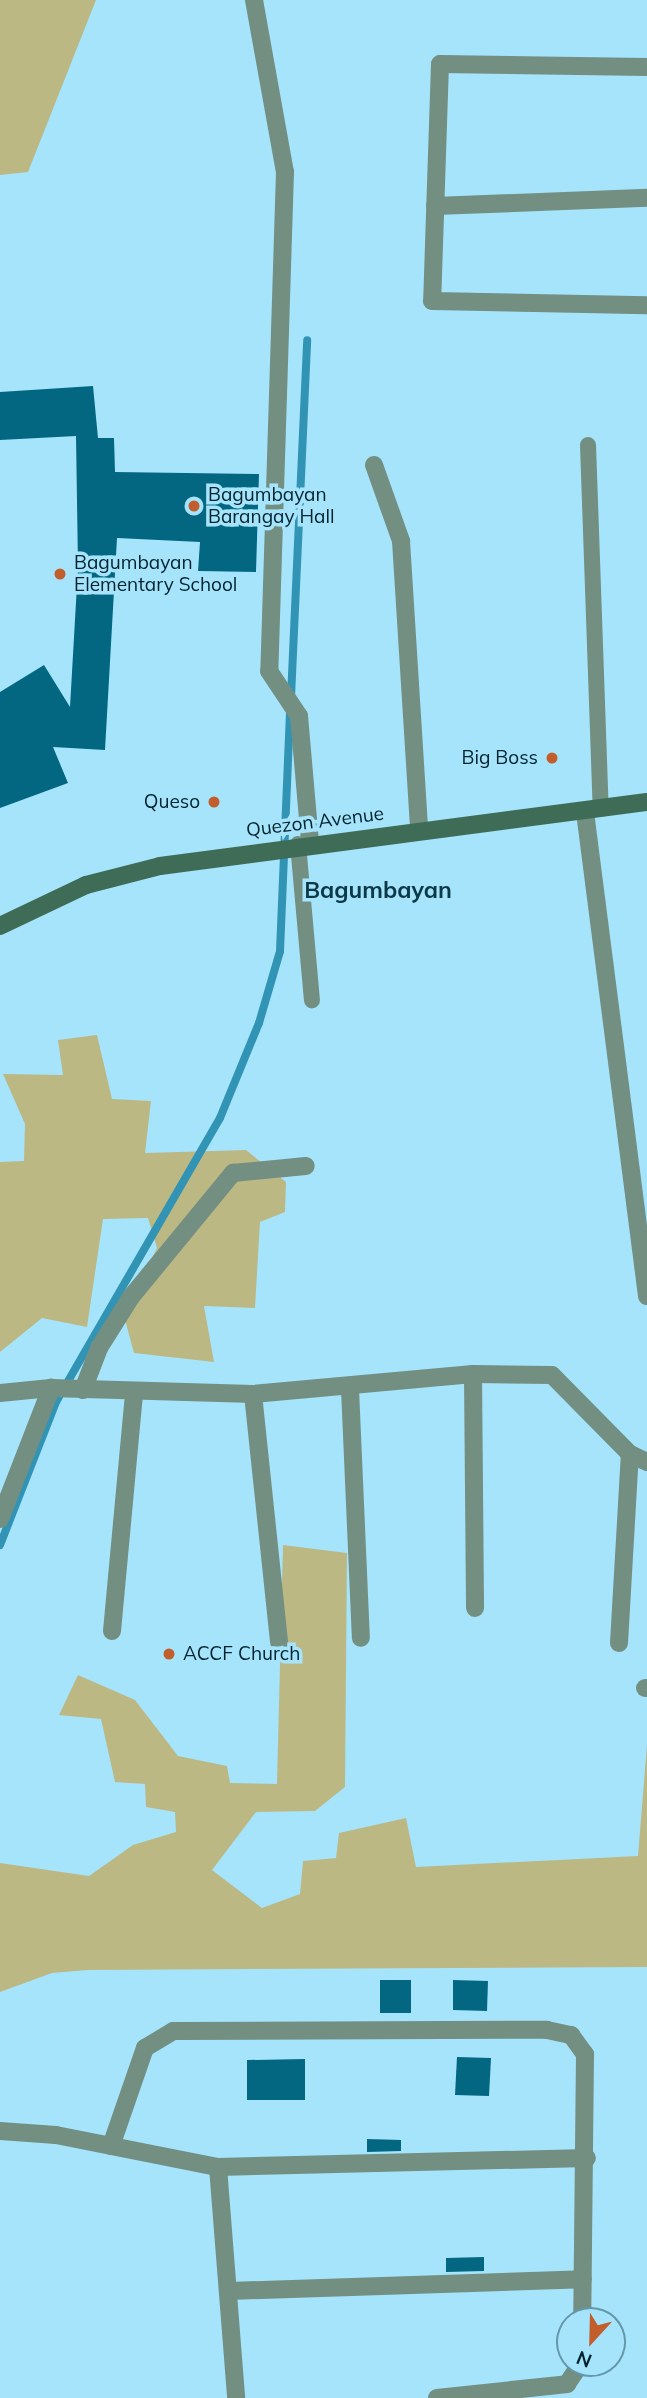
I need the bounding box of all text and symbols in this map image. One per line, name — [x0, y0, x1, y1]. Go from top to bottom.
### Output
place label: Bagumbayan Barangay Hall — [208, 484, 334, 528]
marker: Bagumbayan Barangay Hall — [186, 498, 202, 514]
place label: Bagumbayan Elementary School — [74, 552, 237, 596]
marker: Bagumbayan Elementary School — [52, 566, 68, 582]
place label: Big Boss — [462, 747, 538, 769]
marker: Big Boss — [544, 750, 560, 766]
place label: Queso — [144, 791, 200, 813]
marker: Queso — [206, 794, 222, 810]
street label: Quezon Avenue — [245, 802, 385, 842]
district label: Bagumbayan — [304, 876, 452, 904]
place label: ACCF Church — [183, 1643, 300, 1665]
marker: ACCF Church — [161, 1646, 177, 1662]
north arrow — [556, 2307, 626, 2377]
text: N — [573, 2346, 595, 2373]

